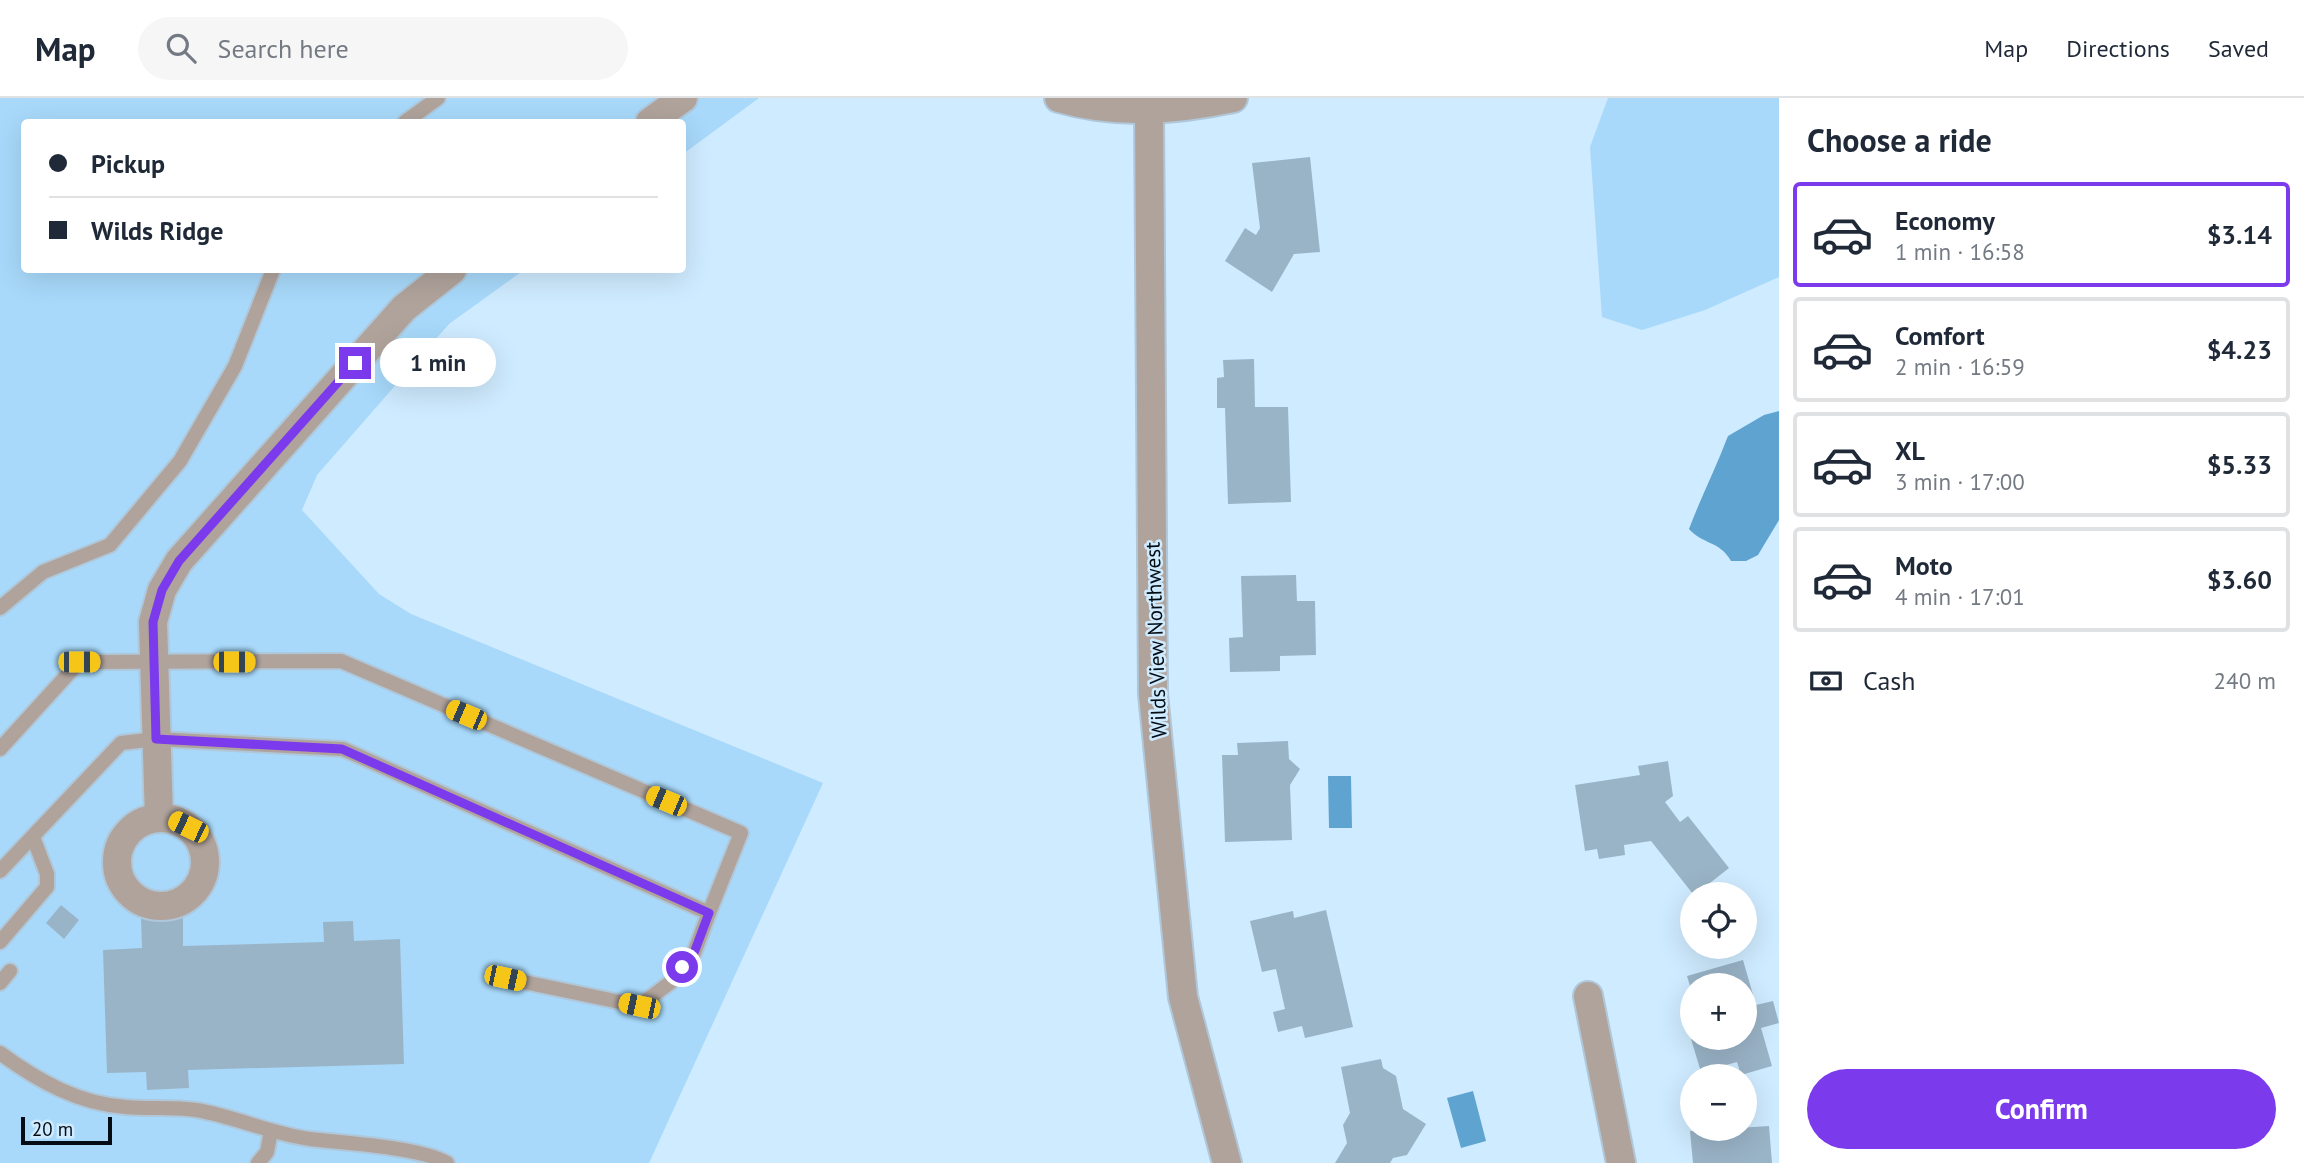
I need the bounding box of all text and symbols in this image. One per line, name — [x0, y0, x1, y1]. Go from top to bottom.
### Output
search box — [138, 17, 628, 80]
text: Map — [35, 27, 96, 70]
icon: search — [162, 29, 200, 67]
text: Search here — [218, 32, 349, 65]
text: Map — [1984, 33, 2028, 64]
text: Directions — [2066, 33, 2170, 64]
text: Saved — [2208, 33, 2269, 64]
text: Choose a ride — [1807, 119, 1992, 161]
text: Pickup — [91, 147, 165, 180]
icon: car — [1811, 203, 1874, 266]
text: Economy — [1895, 204, 1995, 237]
text: Wilds Ridge — [91, 214, 223, 247]
text: $3.14 — [2207, 218, 2272, 251]
text: 1 min · 16:58 — [1895, 237, 2025, 266]
icon: car — [1811, 318, 1874, 381]
text: Comfort — [1895, 319, 1985, 352]
text: $4.23 — [2207, 333, 2272, 366]
callout: 1 min — [380, 338, 495, 388]
route end — [339, 347, 371, 379]
text: 1 min — [410, 348, 466, 377]
text: 2 min · 16:59 — [1895, 352, 2025, 381]
icon: car — [1811, 433, 1874, 496]
text: XL — [1895, 434, 1925, 467]
text: $5.33 — [2207, 448, 2272, 481]
text: 3 min · 17:00 — [1895, 467, 2025, 496]
street label: Wilds View Northwest — [1139, 541, 1172, 739]
icon: car — [1811, 548, 1874, 611]
text: Moto — [1895, 549, 1953, 582]
text: $3.60 — [2207, 563, 2272, 596]
text: 4 min · 17:01 — [1895, 582, 2025, 611]
car — [59, 652, 101, 673]
car — [214, 652, 256, 673]
icon: cash — [1807, 662, 1845, 700]
text: Cash — [1863, 664, 1915, 697]
text: 240 m — [2214, 666, 2276, 695]
car — [443, 697, 490, 733]
car — [643, 783, 690, 819]
car — [165, 808, 212, 846]
map controls — [1680, 882, 1757, 1141]
button: locate — [1680, 882, 1757, 959]
route start — [666, 951, 698, 983]
car — [483, 963, 528, 993]
button: + — [1680, 973, 1757, 1050]
car — [617, 991, 662, 1021]
button: − — [1680, 1064, 1757, 1141]
button: Confirm — [1807, 1069, 2276, 1149]
scale bar — [21, 1114, 112, 1146]
text: 20 m — [32, 1117, 73, 1141]

